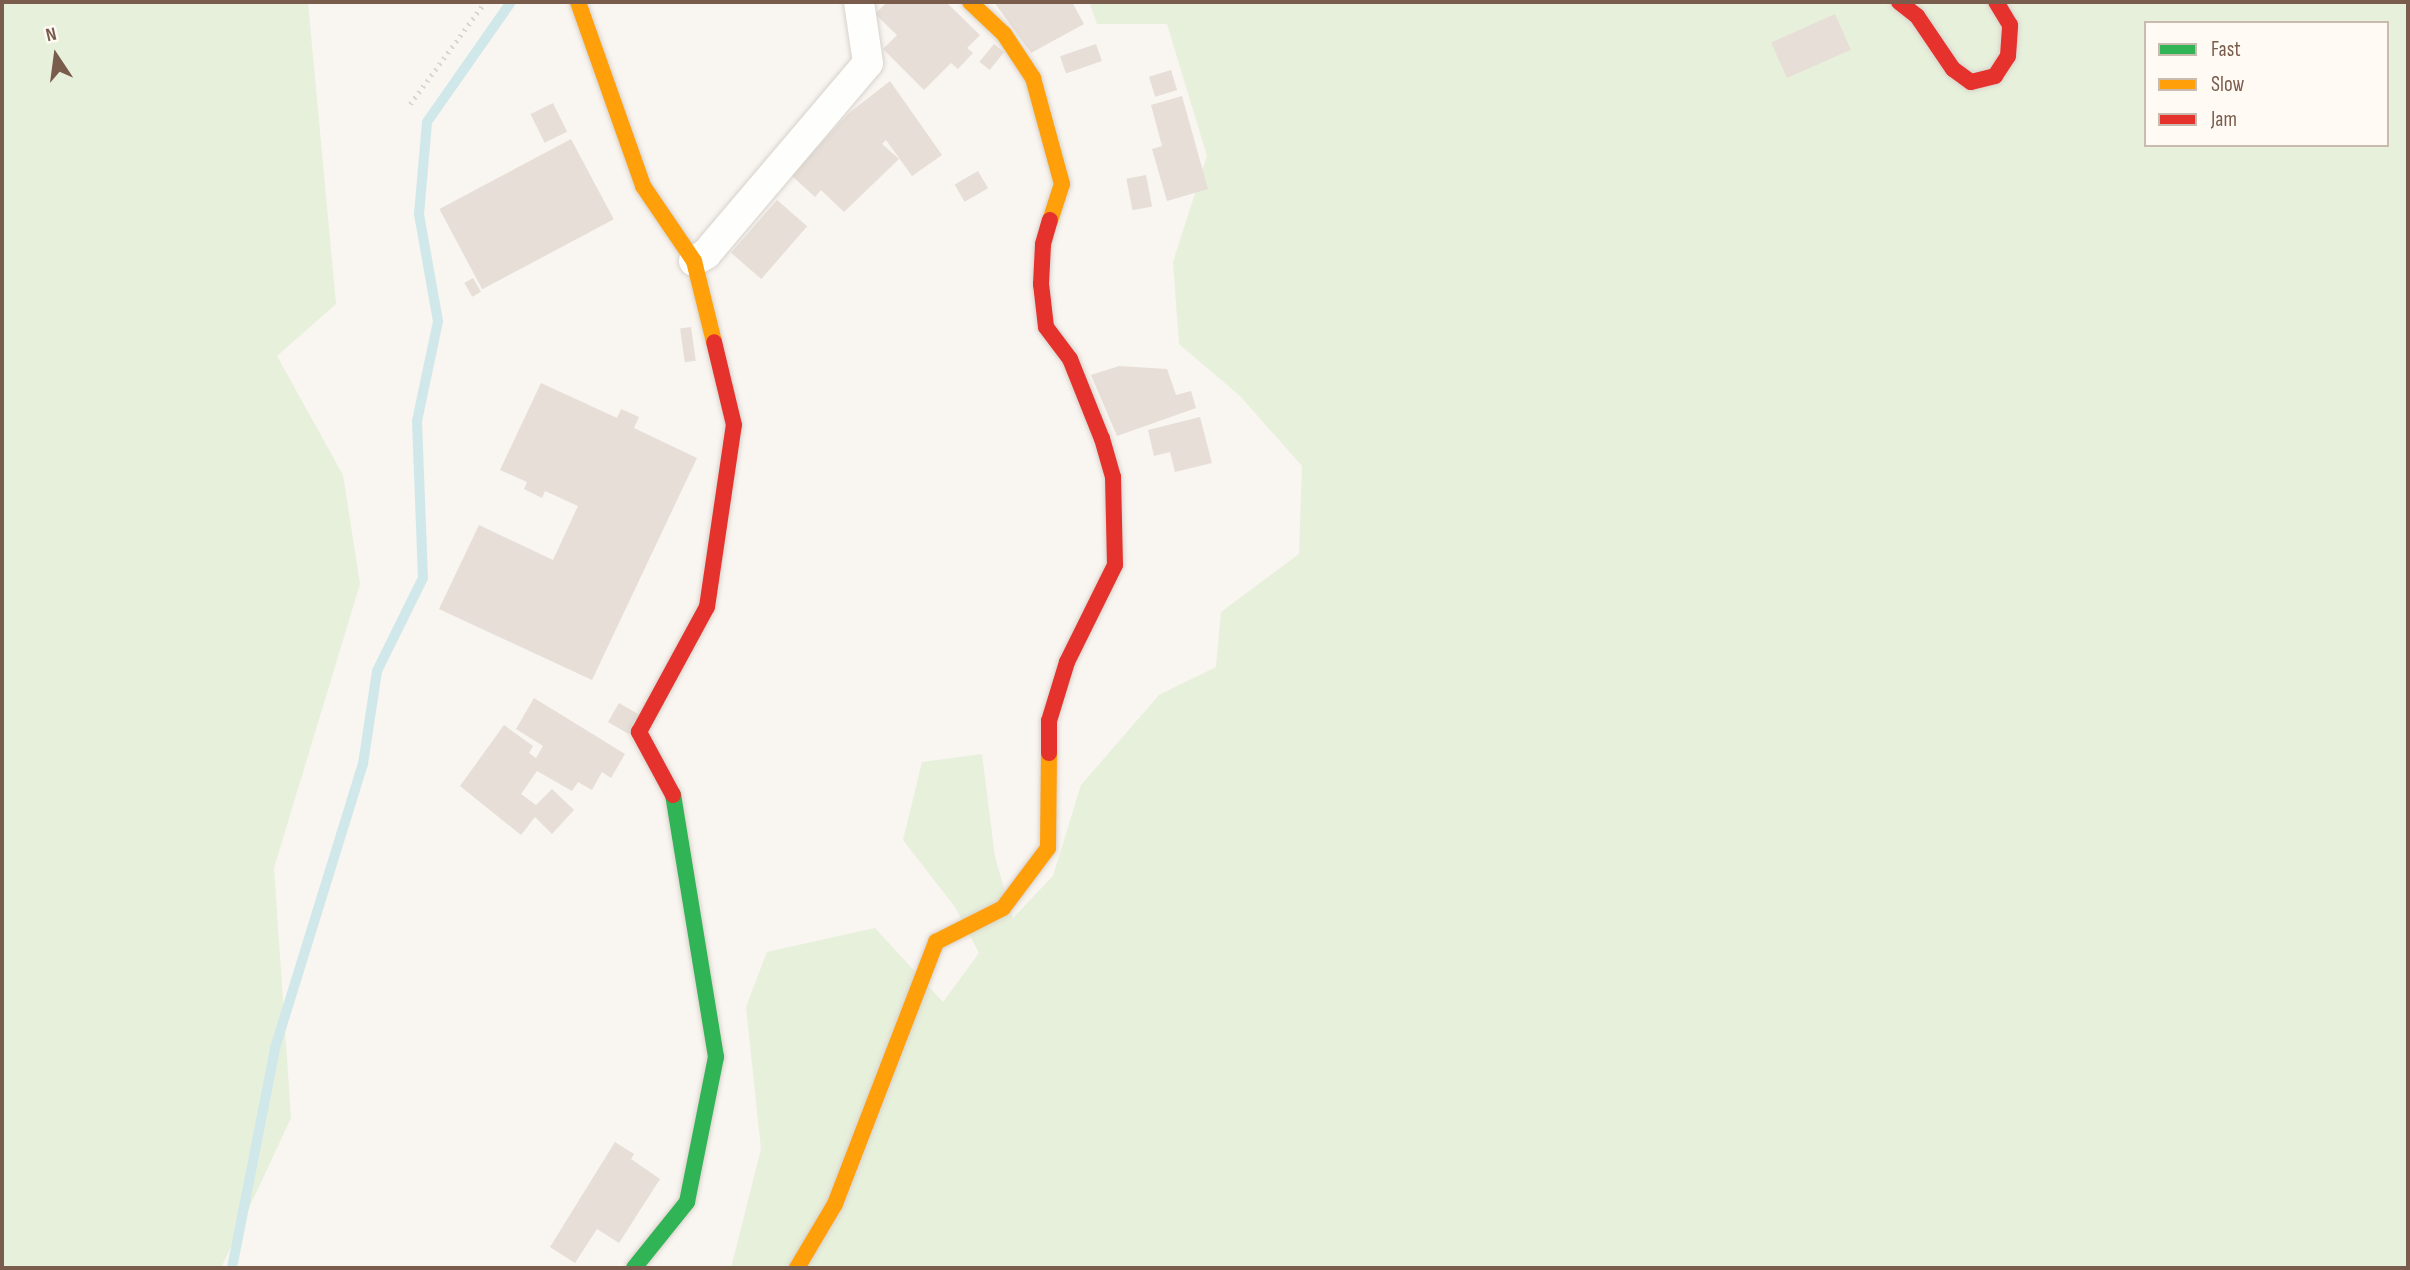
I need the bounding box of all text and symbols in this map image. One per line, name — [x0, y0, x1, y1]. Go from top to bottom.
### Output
north arrow — [21, 21, 91, 91]
legend — [2144, 21, 2389, 147]
text: N — [44, 23, 59, 47]
text: Fast — [2211, 37, 2241, 62]
text: Slow — [2211, 72, 2244, 97]
text: Jam — [2211, 107, 2237, 132]

